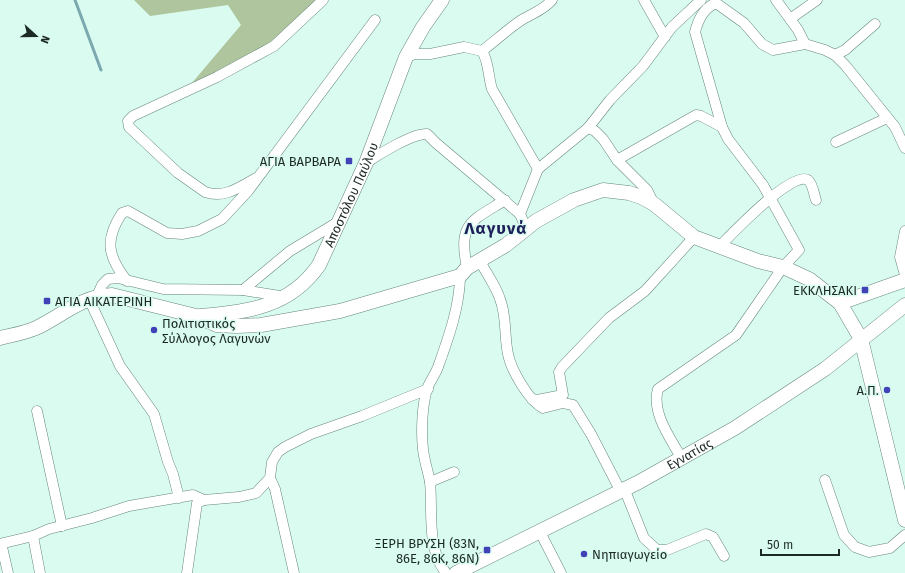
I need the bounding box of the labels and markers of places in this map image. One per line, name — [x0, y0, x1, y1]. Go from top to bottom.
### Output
place label: ΑΓΙΑ ΒΑΡΒΑΡΑ — [260, 154, 342, 169]
marker: ΑΓΙΑ ΒΑΡΒΑΡΑ — [344, 156, 354, 166]
place label: ΕΚΚΛΗΣΑΚΙ — [793, 283, 857, 298]
marker: ΕΚΚΛΗΣΑΚΙ — [860, 285, 870, 295]
place label: ΑΓΙΑ ΑΙΚΑΤΕΡΙΝΗ — [55, 294, 152, 309]
marker: ΑΓΙΑ ΑΙΚΑΤΕΡΙΝΗ — [42, 296, 52, 306]
place label: Πολιτιστικός Σύλλογος Λαγυνών — [162, 316, 271, 346]
marker: Πολιτιστικός Σύλλογος Λαγυνών — [149, 325, 159, 335]
place label: Α.Π. — [856, 383, 879, 398]
marker: Α.Π. — [882, 385, 892, 395]
place label: ΞΕΡΗ ΒΡΥΣΗ (83Ν, 86Ε, 86Κ, 86Ν) — [375, 536, 479, 566]
marker: ΞΕΡΗ ΒΡΥΣΗ (83Ν, 86Ε, 86Κ, 86Ν) — [482, 545, 492, 555]
place label: Νηπιαγωγείο — [592, 547, 667, 562]
marker: Νηπιαγωγείο — [579, 549, 589, 559]

